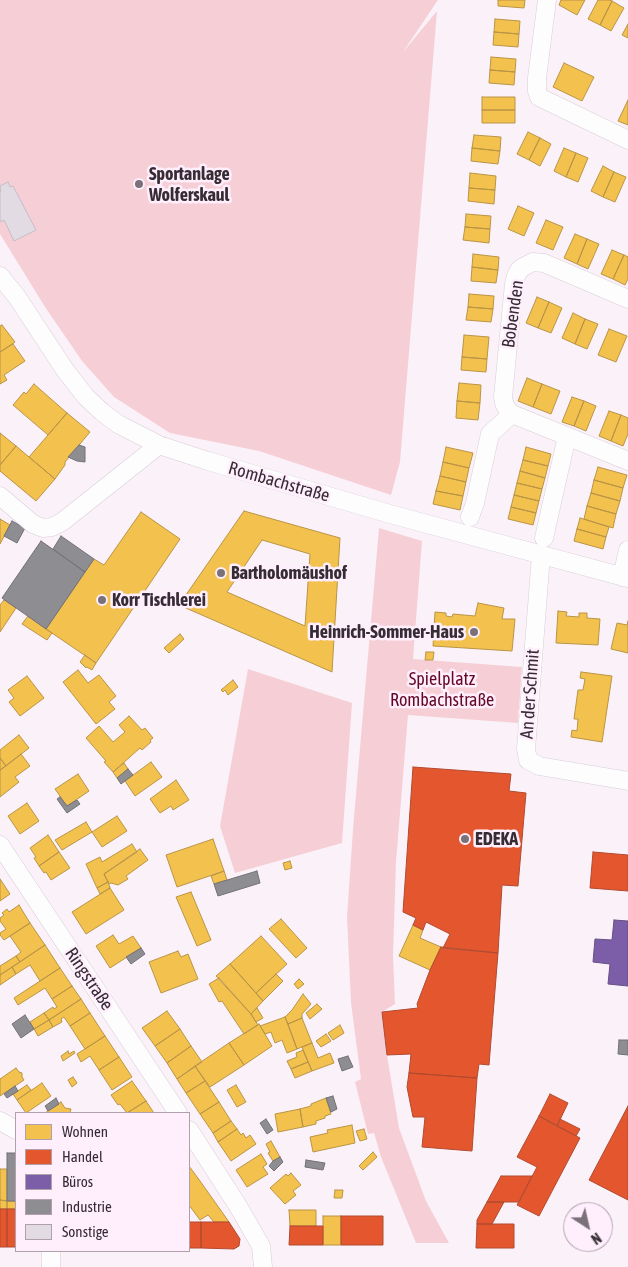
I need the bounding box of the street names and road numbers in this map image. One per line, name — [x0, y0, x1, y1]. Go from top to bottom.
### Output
street label: Bobenden — [498, 279, 528, 349]
street label: Rombachstraße — [226, 457, 332, 507]
street label: An der Schmit — [516, 648, 544, 740]
street label: Ringstraße — [60, 943, 118, 1015]

